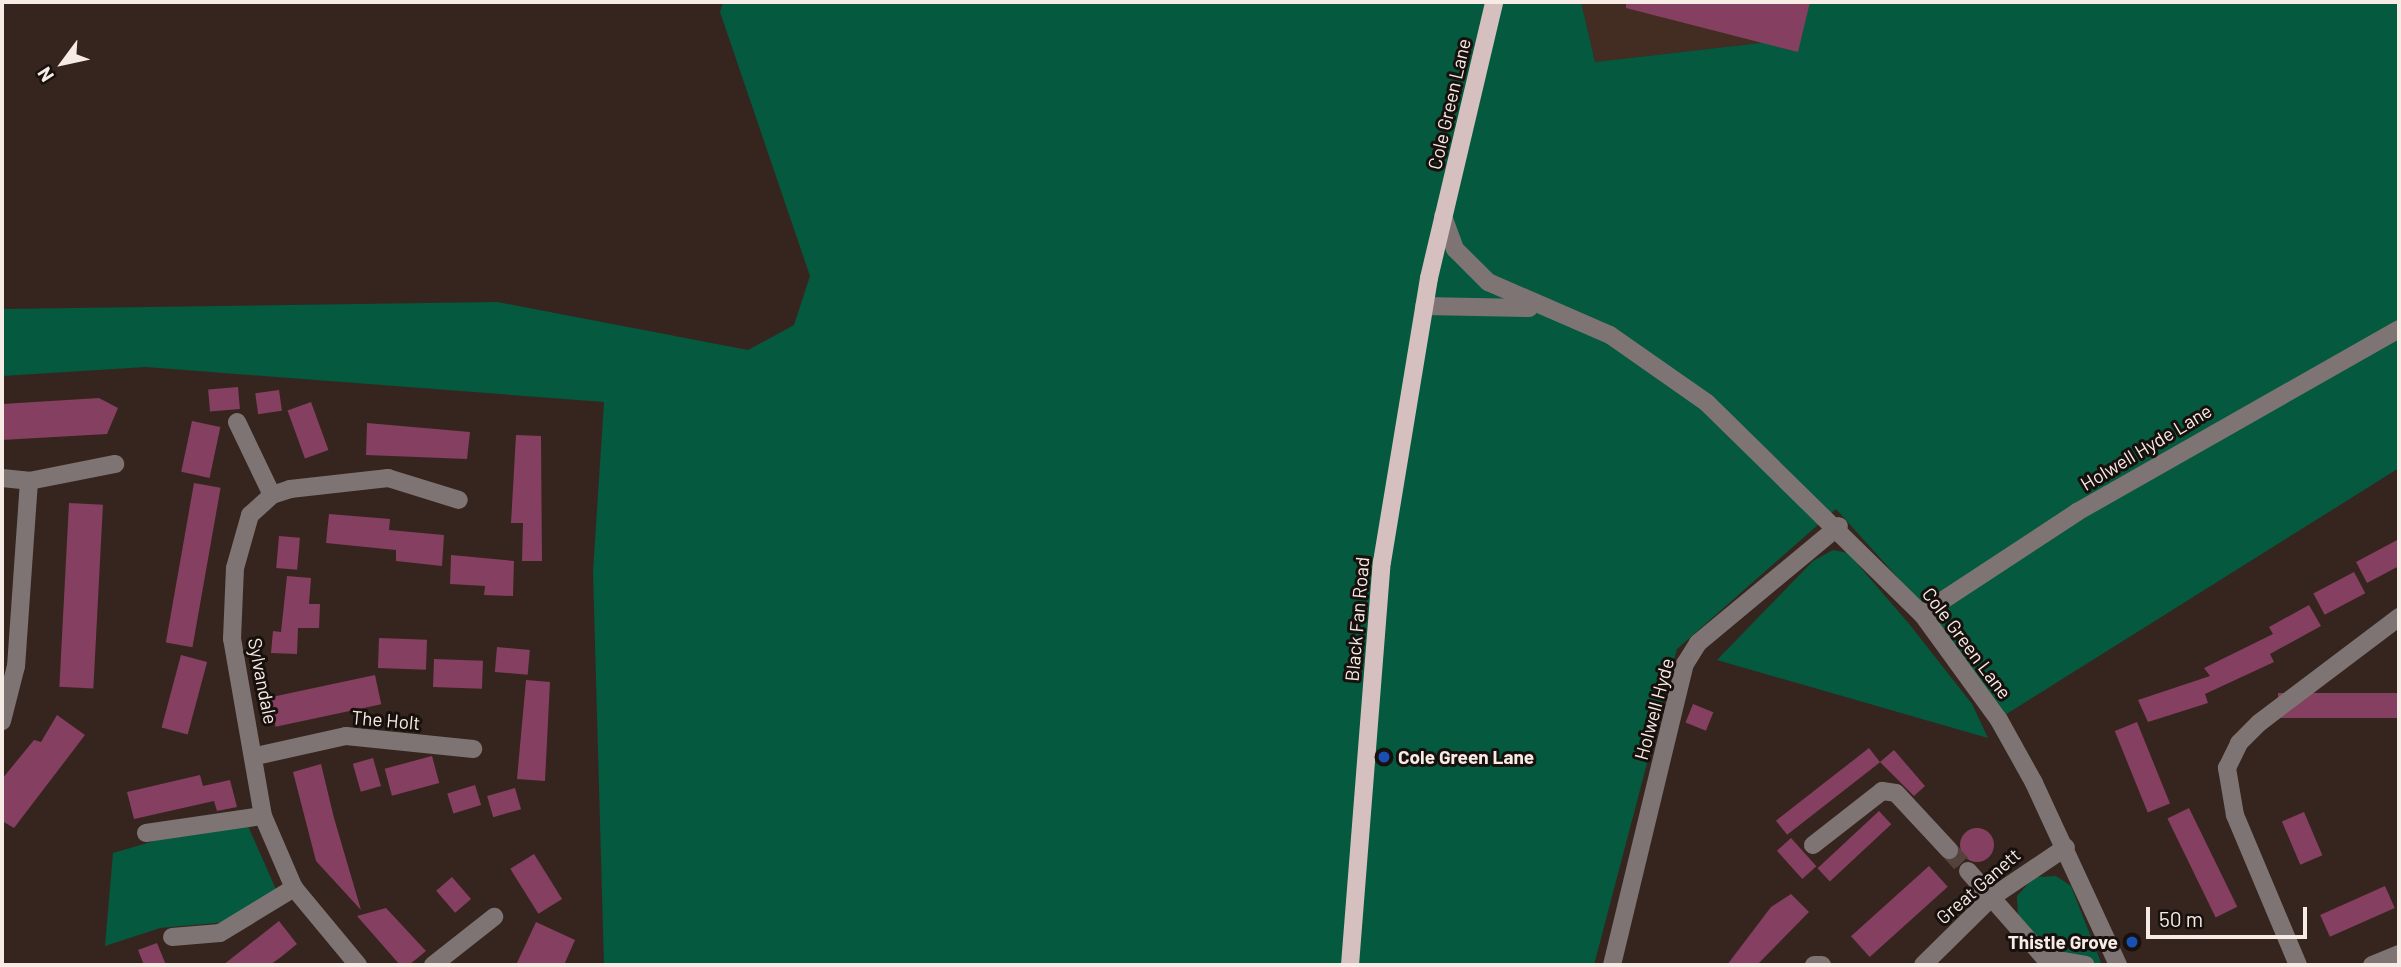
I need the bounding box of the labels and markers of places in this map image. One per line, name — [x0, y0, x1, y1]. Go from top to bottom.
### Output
place label: Cole Green Lane — [1398, 746, 1534, 768]
marker: Cole Green Lane — [1376, 749, 1392, 765]
place label: Thistle Grove — [2008, 931, 2118, 953]
marker: Thistle Grove — [2124, 934, 2140, 950]

